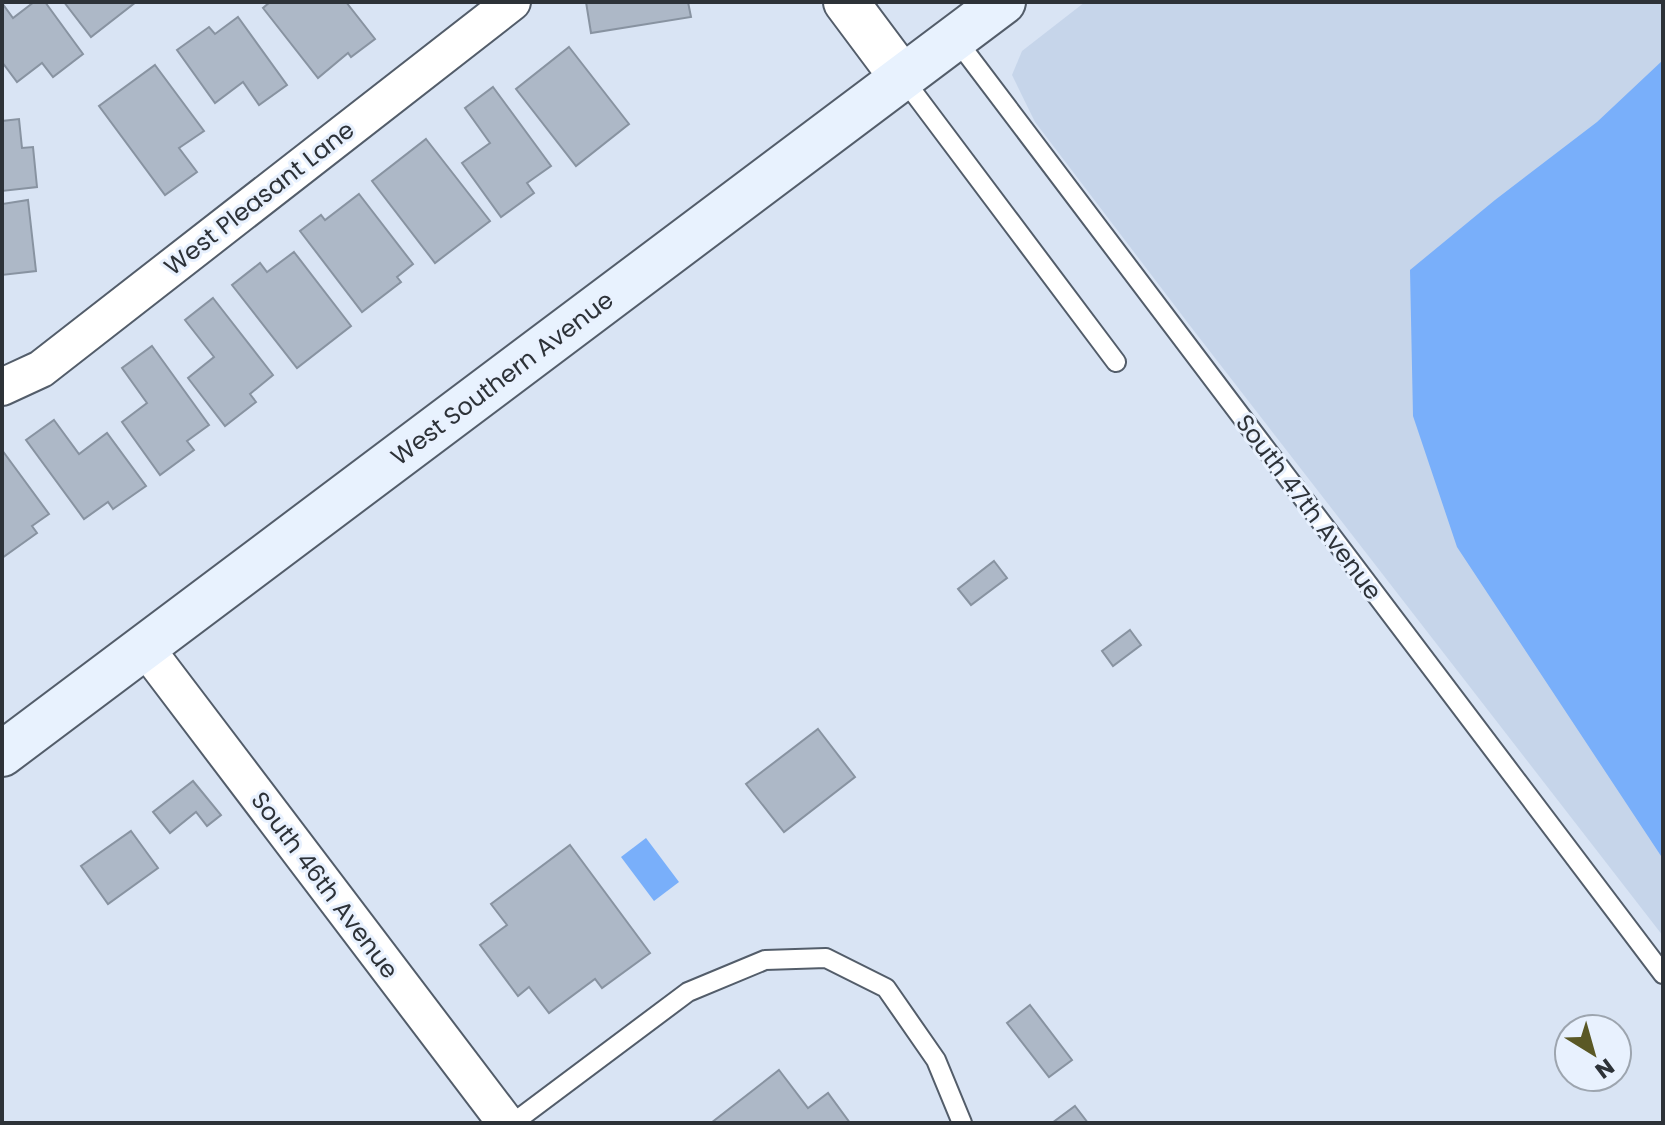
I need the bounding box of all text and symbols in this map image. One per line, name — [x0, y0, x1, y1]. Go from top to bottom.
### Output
street label: West Pleasant Lane — [157, 113, 361, 283]
street label: West Southern Avenue — [384, 283, 620, 473]
street label: South 47th Avenue — [1228, 408, 1390, 606]
street label: South 46th Avenue — [244, 785, 406, 985]
north arrow — [1553, 1013, 1633, 1093]
text: N — [1589, 1051, 1621, 1086]

